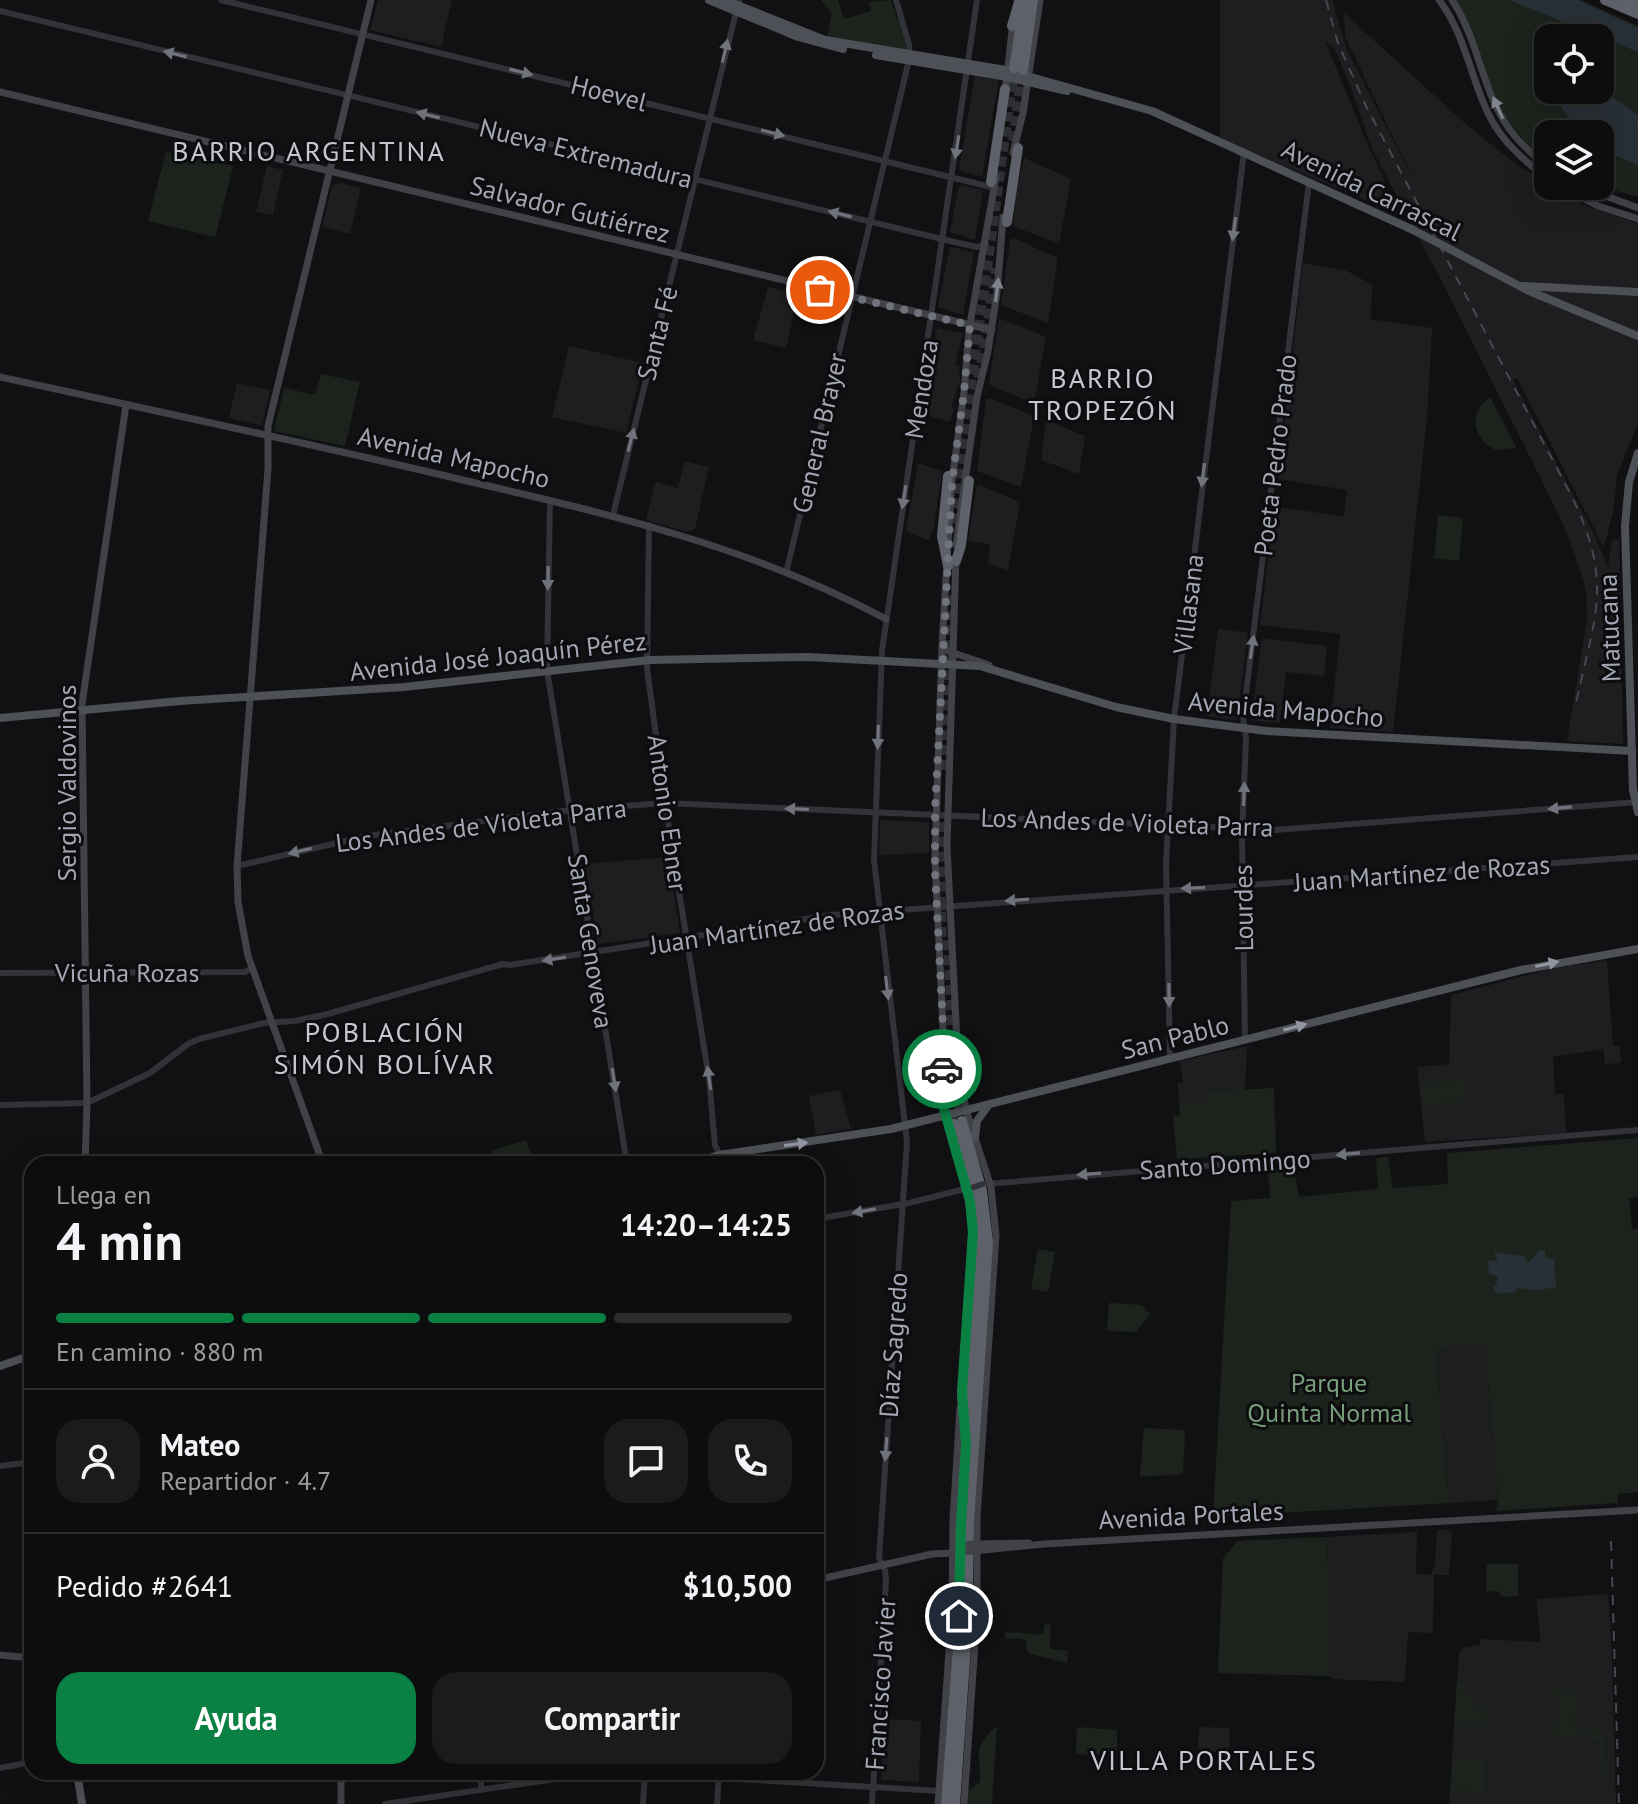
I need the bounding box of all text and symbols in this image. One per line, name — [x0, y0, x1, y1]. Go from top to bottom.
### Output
map controls — [1534, 24, 1614, 200]
button: locate — [1534, 24, 1614, 104]
one-way arrow — [720, 38, 732, 63]
one-way arrow — [163, 47, 188, 59]
one-way arrow — [508, 67, 533, 79]
street label: Hoevel — [568, 68, 651, 118]
one-way arrow — [1491, 96, 1505, 120]
one-way arrow — [416, 108, 441, 120]
street label: Nueva Extremadura — [476, 111, 696, 195]
button: layers — [1534, 120, 1614, 200]
one-way arrow — [761, 127, 786, 140]
district label: BARRIO ARGENTINA — [172, 132, 446, 169]
street label: Avenida Carrascal — [1277, 132, 1468, 248]
one-way arrow — [950, 134, 963, 159]
street label: Salvador Gutiérrez — [467, 168, 673, 250]
one-way arrow — [827, 207, 852, 220]
one-way arrow — [1227, 217, 1240, 242]
pin — [786, 256, 854, 324]
icon: bag — [798, 268, 842, 312]
one-way arrow — [991, 277, 1004, 302]
street label: Santa Fé — [629, 282, 685, 384]
street label: Mendoza — [897, 337, 945, 441]
street label: General Brayer — [785, 349, 854, 516]
street label: Poeta Pedro Prado — [1246, 352, 1304, 558]
district label: BARRIO TROPEZÓN — [1028, 359, 1178, 428]
street label: Avenida Mapocho — [355, 419, 553, 495]
one-way arrow — [626, 427, 638, 452]
one-way arrow — [1197, 463, 1210, 488]
one-way arrow — [897, 485, 910, 510]
street label: Villasana — [1165, 552, 1211, 657]
one-way arrow — [542, 566, 554, 591]
street label: Matucana — [1591, 573, 1627, 683]
street label: Avenida José Joaquín Pérez — [348, 624, 648, 688]
one-way arrow — [1246, 634, 1259, 659]
street label: Sergio Valdovinos — [50, 684, 83, 882]
street label: Avenida Mapocho — [1187, 684, 1385, 734]
one-way arrow — [871, 725, 884, 750]
street label: Antonio Ebner — [641, 732, 695, 894]
one-way arrow — [1237, 781, 1250, 806]
street label: Los Andes de Violeta Parra — [334, 791, 628, 859]
street label: Los Andes de Violeta Parra — [980, 800, 1274, 844]
one-way arrow — [784, 802, 809, 815]
one-way arrow — [1547, 802, 1572, 815]
one-way arrow — [287, 846, 312, 858]
street label: Juan Martínez de Rozas — [1292, 848, 1551, 898]
street label: Santa Genoveva — [561, 851, 621, 1031]
street label: Lourdes — [1226, 864, 1260, 952]
one-way arrow — [1180, 882, 1205, 895]
street label: Juan Martínez de Rozas — [647, 893, 906, 961]
one-way arrow — [1004, 894, 1029, 907]
one-way arrow — [542, 953, 567, 965]
street label: Vicuña Rozas — [54, 956, 199, 989]
one-way arrow — [1535, 957, 1560, 970]
one-way arrow — [881, 976, 894, 1001]
one-way arrow — [1163, 983, 1175, 1008]
street label: San Pablo — [1118, 1008, 1232, 1066]
district label: POBLACIÓN SIMÓN BOLÍVAR — [274, 1013, 496, 1082]
one-way arrow — [1283, 1020, 1308, 1032]
courier — [902, 1029, 982, 1109]
icon: car — [920, 1047, 964, 1091]
one-way arrow — [702, 1065, 715, 1090]
one-way arrow — [608, 1068, 621, 1093]
one-way arrow — [784, 1137, 809, 1150]
street label: Santo Domingo — [1138, 1142, 1312, 1186]
one-way arrow — [1335, 1148, 1360, 1161]
one-way arrow — [1076, 1168, 1101, 1181]
text: Llega en — [56, 1178, 151, 1211]
text: 14:20–14:25 — [620, 1205, 792, 1244]
one-way arrow — [851, 1205, 876, 1217]
text: 4 min — [56, 1207, 183, 1274]
street label: Díaz Sagredo — [871, 1271, 915, 1419]
text: En camino · 880 m — [56, 1335, 263, 1368]
park label: Parque Quinta Normal — [1247, 1366, 1411, 1429]
button: person — [56, 1419, 140, 1503]
button: chat — [604, 1419, 688, 1503]
button: phone — [708, 1419, 792, 1503]
text: Mateo — [160, 1425, 240, 1464]
one-way arrow — [879, 1437, 892, 1462]
text: Repartidor · 4.7 — [160, 1464, 331, 1497]
street label: Avenida Portales — [1098, 1494, 1284, 1536]
text: Pedido #2641 — [56, 1566, 233, 1605]
text: $10,500 — [682, 1566, 792, 1605]
pin — [925, 1582, 993, 1650]
icon: home — [937, 1594, 981, 1638]
street label: Francisco Javier — [858, 1596, 903, 1771]
button: Ayuda — [56, 1672, 416, 1764]
button: Compartir — [432, 1672, 792, 1764]
district label: VILLA PORTALES — [1089, 1741, 1318, 1778]

